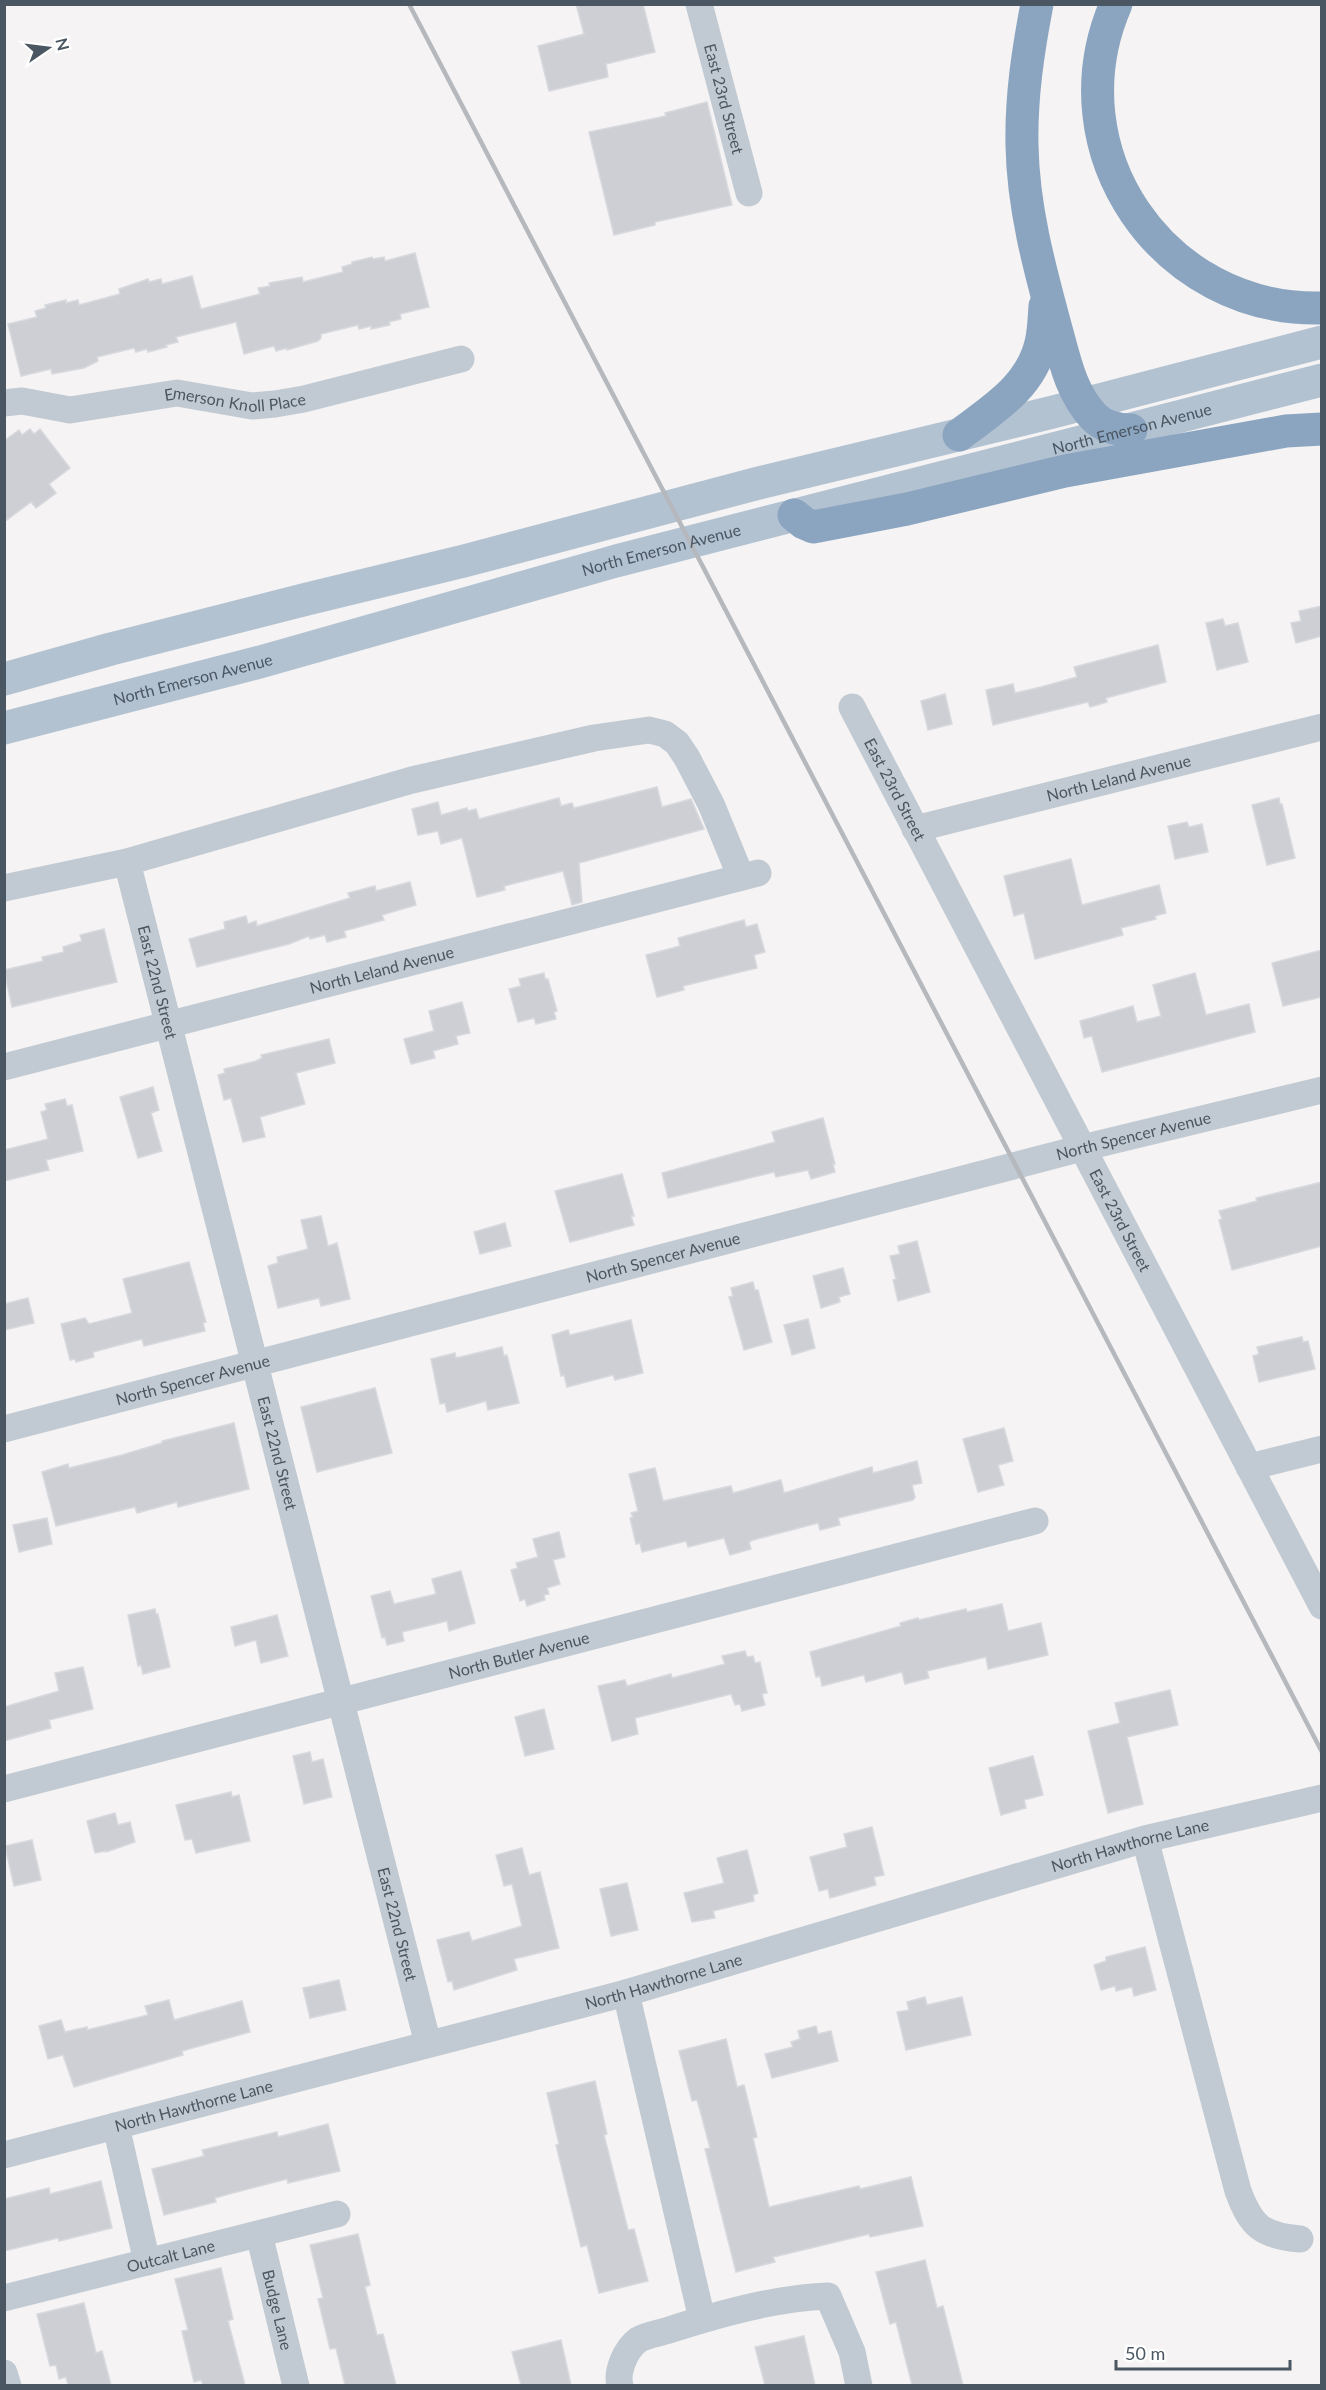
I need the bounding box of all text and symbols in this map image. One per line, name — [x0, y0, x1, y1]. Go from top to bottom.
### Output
north arrow — [18, 18, 78, 78]
text: N — [52, 36, 74, 53]
street label: East 23rd Street — [701, 41, 748, 156]
street label: Emerson Knoll Place — [163, 383, 307, 415]
street label: North Emerson Avenue — [1050, 399, 1213, 458]
street label: North Emerson Avenue — [579, 519, 743, 579]
street label: North Emerson Avenue — [111, 649, 274, 708]
street label: East 23rd Street — [861, 735, 930, 844]
street label: North Leland Avenue — [1044, 750, 1193, 805]
street label: East 22nd Street — [134, 923, 182, 1041]
street label: North Leland Avenue — [308, 942, 456, 997]
street label: North Spencer Avenue — [1054, 1107, 1213, 1163]
street label: East 23rd Street — [1086, 1165, 1155, 1275]
street label: North Spencer Avenue — [584, 1228, 742, 1286]
street label: North Spencer Avenue — [113, 1350, 272, 1409]
street label: East 22nd Street — [254, 1394, 302, 1512]
street label: North Butler Avenue — [446, 1627, 591, 1682]
street label: North Hawthorne Lane — [1049, 1815, 1211, 1875]
street label: East 22nd Street — [374, 1865, 422, 1983]
street label: North Hawthorne Lane — [583, 1949, 744, 2012]
street label: North Hawthorne Lane — [112, 2075, 275, 2135]
street label: Outcalt Lane — [125, 2235, 217, 2276]
street label: Budge Lane — [259, 2267, 297, 2352]
scale bar — [1116, 2333, 1290, 2371]
text: 50 m — [1125, 2342, 1165, 2364]

